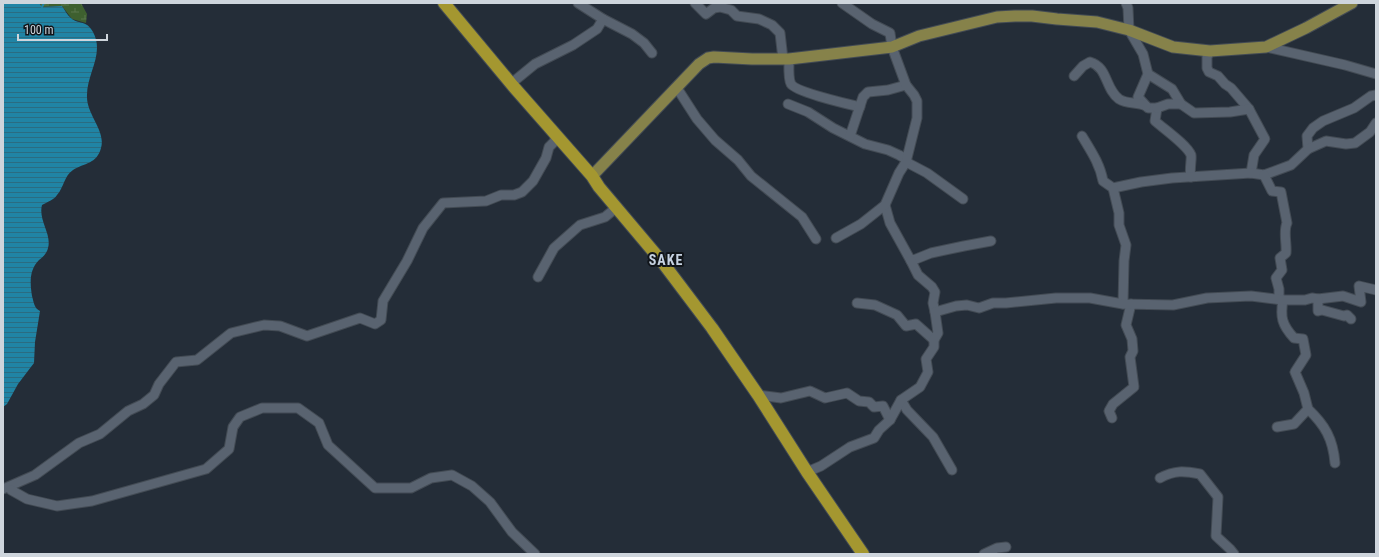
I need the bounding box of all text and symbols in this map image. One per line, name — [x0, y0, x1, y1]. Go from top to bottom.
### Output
scale bar — [18, 16, 107, 42]
text: 100 m — [24, 23, 54, 37]
district label: SAKE — [649, 252, 683, 268]

